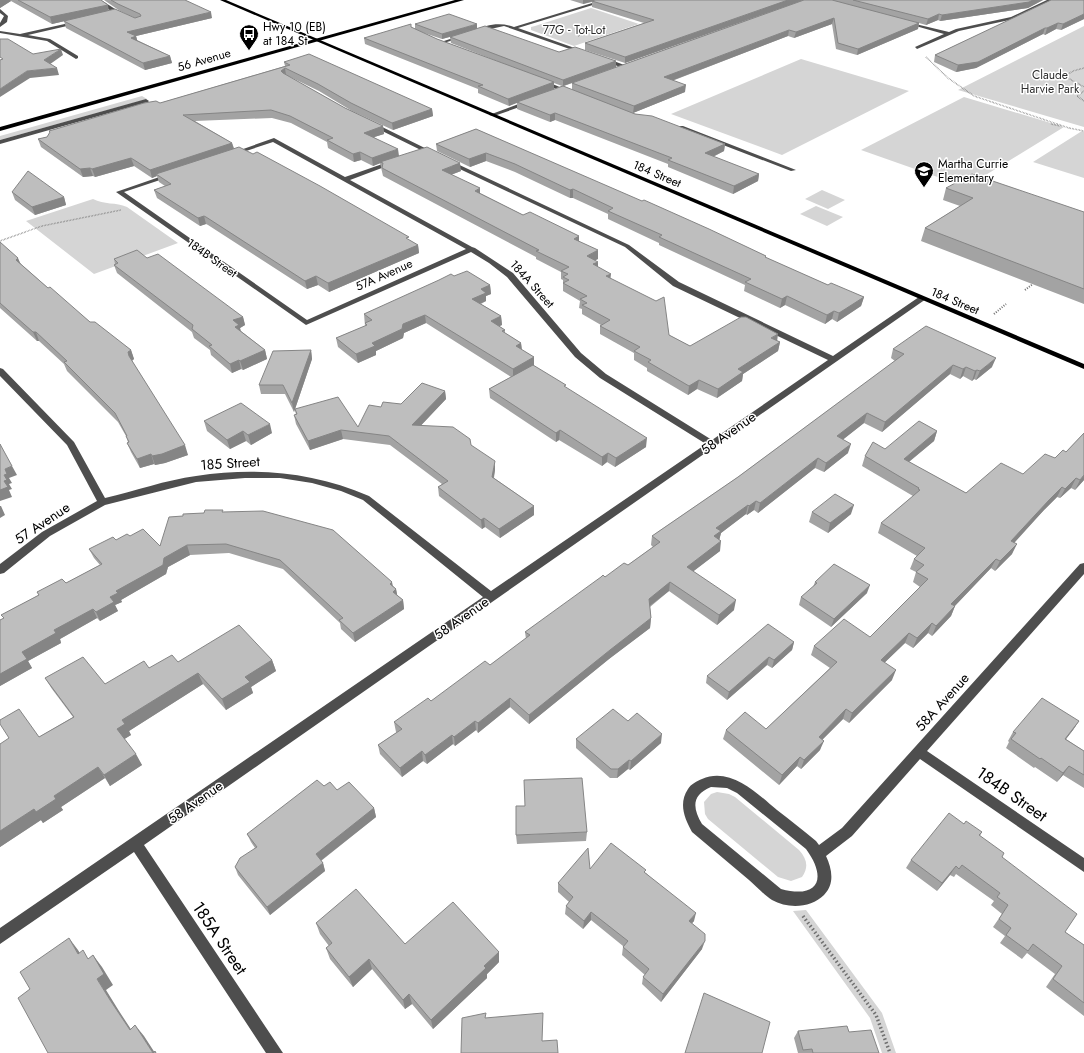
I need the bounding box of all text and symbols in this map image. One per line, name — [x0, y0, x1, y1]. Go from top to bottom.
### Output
place label: Hwy 10 (EB) at 184 St — [263, 18, 326, 50]
park label: 77G - Tot-Lot — [543, 21, 605, 39]
bus stop icon: Hwy 10 (EB) at 184 St — [238, 23, 260, 51]
street label: 56 Avenue — [175, 44, 233, 76]
park label: Claude Harvie Park — [1021, 66, 1080, 98]
place label: Martha Currie Elementary — [938, 155, 1008, 187]
street label: 184 Street — [630, 156, 684, 192]
school or university icon: Martha Currie Elementary — [913, 160, 935, 188]
street label: 184B Street — [183, 234, 241, 282]
street label: 57A Avenue — [353, 254, 415, 296]
street label: 184A Street — [506, 256, 559, 312]
street label: 184 Street — [928, 283, 982, 319]
street label: 58 Avenue — [696, 407, 760, 459]
street label: 185 Street — [200, 451, 261, 475]
street label: 57 Avenue — [10, 497, 74, 549]
street label: 58 Avenue — [429, 592, 493, 644]
street label: 58A Avenue — [910, 668, 974, 736]
street label: 184B Street — [972, 761, 1052, 827]
street label: 58 Avenue — [163, 776, 227, 828]
street label: 185A Street — [187, 897, 253, 979]

